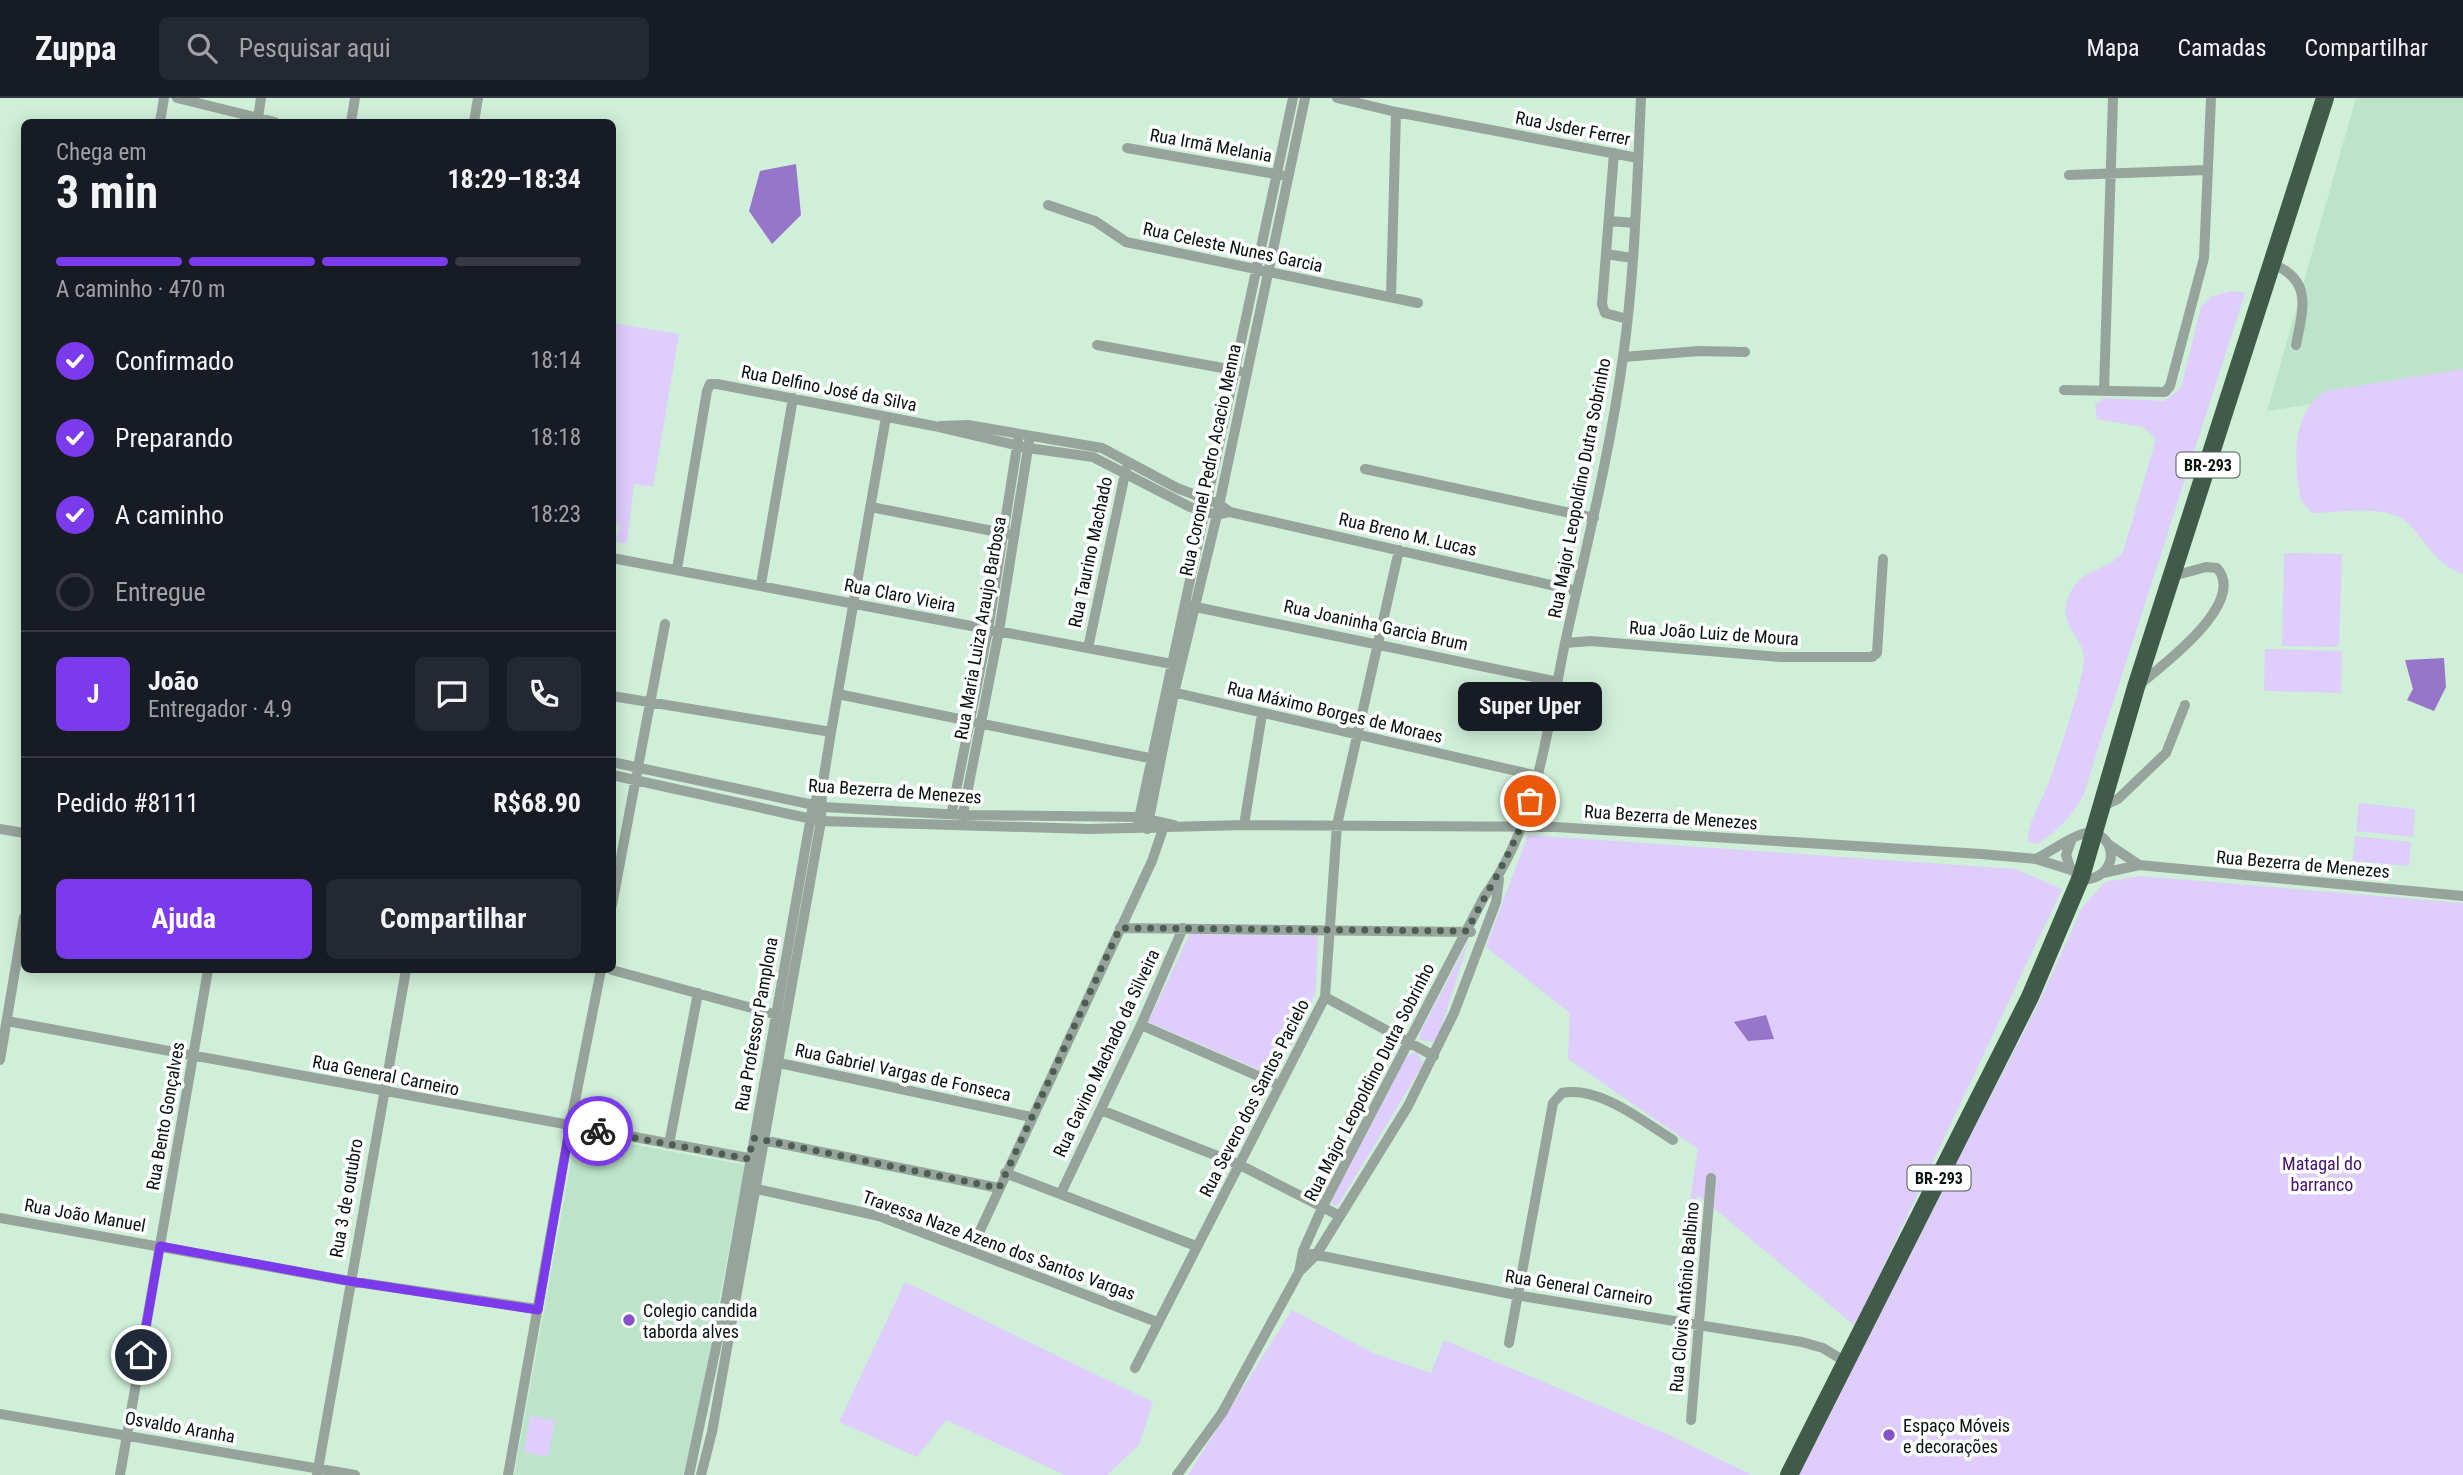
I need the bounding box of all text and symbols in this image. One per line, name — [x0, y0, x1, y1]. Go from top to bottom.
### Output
search box — [159, 17, 649, 80]
text: Zuppa — [35, 29, 117, 68]
icon: search — [183, 29, 221, 67]
text: Pesquisar aqui — [239, 33, 391, 63]
text: Mapa — [2087, 34, 2140, 62]
text: Camadas — [2178, 34, 2267, 62]
text: Compartilhar — [2305, 34, 2428, 62]
street label: Rua Jsder Ferrer — [1514, 107, 1633, 150]
street label: Rua Irmã Melania — [1148, 124, 1274, 166]
text: Chega em — [56, 139, 147, 166]
text: 18:29–18:34 — [447, 164, 581, 194]
text: 3 min — [56, 165, 158, 219]
street label: Rua Celeste Nunes Garcia — [1141, 218, 1325, 276]
text: A caminho · 470 m — [56, 276, 225, 303]
icon: check — [56, 342, 94, 380]
street label: Rua Coronel Pedro Acacio Menna — [1175, 342, 1245, 578]
text: Confirmado — [115, 346, 234, 376]
text: 18:14 — [530, 347, 581, 374]
street label: Rua Major Leopoldino Dutra Sobrinho — [1543, 356, 1615, 620]
street label: Rua Delfino José da Silva — [739, 361, 919, 415]
icon: check — [56, 419, 94, 457]
text: Preparando — [115, 423, 233, 453]
text: 18:18 — [530, 424, 581, 451]
road number: BR-293 — [2176, 452, 2240, 478]
street label: Rua Taurino Machado — [1064, 475, 1116, 629]
icon: check — [56, 496, 94, 534]
text: A caminho — [115, 500, 224, 530]
text: 18:23 — [530, 501, 581, 528]
street label: Rua Breno M. Lucas — [1337, 508, 1479, 560]
street label: Rua Maria Luiza Araujo Barbosa — [950, 515, 1010, 741]
street label: Rua Claro Vieira — [843, 574, 957, 616]
text: Entregue — [115, 577, 206, 607]
street label: Rua Joaninha Garcia Brum — [1282, 595, 1470, 655]
street label: Rua João Luiz de Moura — [1628, 617, 1800, 649]
button: chat — [415, 657, 489, 731]
button: phone — [507, 657, 581, 731]
text: João — [148, 666, 199, 696]
street label: Rua Máximo Borges de Moraes — [1225, 677, 1445, 747]
text: J — [87, 679, 99, 709]
callout: Super Uper — [1458, 682, 1602, 731]
text: Super Uper — [1479, 693, 1581, 720]
text: Entregador · 4.9 — [148, 696, 292, 723]
pin — [1500, 771, 1560, 831]
street label: Rua Bezerra de Menezes — [808, 774, 982, 808]
icon: bag — [1511, 782, 1549, 820]
text: Pedido #8111 — [56, 788, 199, 818]
text: R$68.90 — [493, 788, 581, 818]
street label: Rua Bezerra de Menezes — [1584, 800, 1758, 834]
street label: Rua Bezerra de Menezes — [2215, 846, 2391, 882]
button: Ajuda — [56, 879, 312, 959]
button: Compartilhar — [326, 879, 581, 959]
street label: Rua Professor Pamplona — [730, 936, 782, 1112]
street label: Rua Gavino Machado da Silveira — [1049, 946, 1163, 1160]
street label: Rua Major Leopoldino Dutra Sobrinho — [1300, 959, 1438, 1205]
street label: Rua Severo dos Santos Pacielo — [1195, 996, 1313, 1200]
street label: Rua Gabriel Vargas de Fonseca — [793, 1039, 1013, 1105]
street label: Rua Bento Gonçalves — [142, 1040, 188, 1192]
street label: Rua General Carneiro — [311, 1050, 461, 1100]
courier — [563, 1096, 633, 1166]
icon: bike — [579, 1112, 617, 1150]
street label: Rua 3 de outubro — [325, 1137, 367, 1259]
park label: Matagal do barranco — [2282, 1153, 2362, 1195]
road number: BR-293 — [1908, 1166, 1970, 1190]
street label: Travessa Naze Azeno dos Santos Vargas — [860, 1186, 1138, 1304]
street label: Rua João Manuel — [23, 1194, 147, 1236]
street label: Rua Clovis Antônio Balbino — [1665, 1201, 1703, 1393]
street label: Rua General Carneiro — [1504, 1265, 1654, 1309]
place label: Colegio candida taborda alves — [643, 1300, 757, 1342]
marker: Colegio candida taborda alves — [621, 1312, 637, 1328]
pin — [111, 1325, 171, 1385]
icon: home — [122, 1336, 160, 1374]
street label: Osvaldo Aranha — [123, 1407, 237, 1447]
place label: Espaço Móveis e decorações — [1903, 1415, 2010, 1457]
marker: Espaço Móveis e decorações — [1881, 1427, 1897, 1443]

